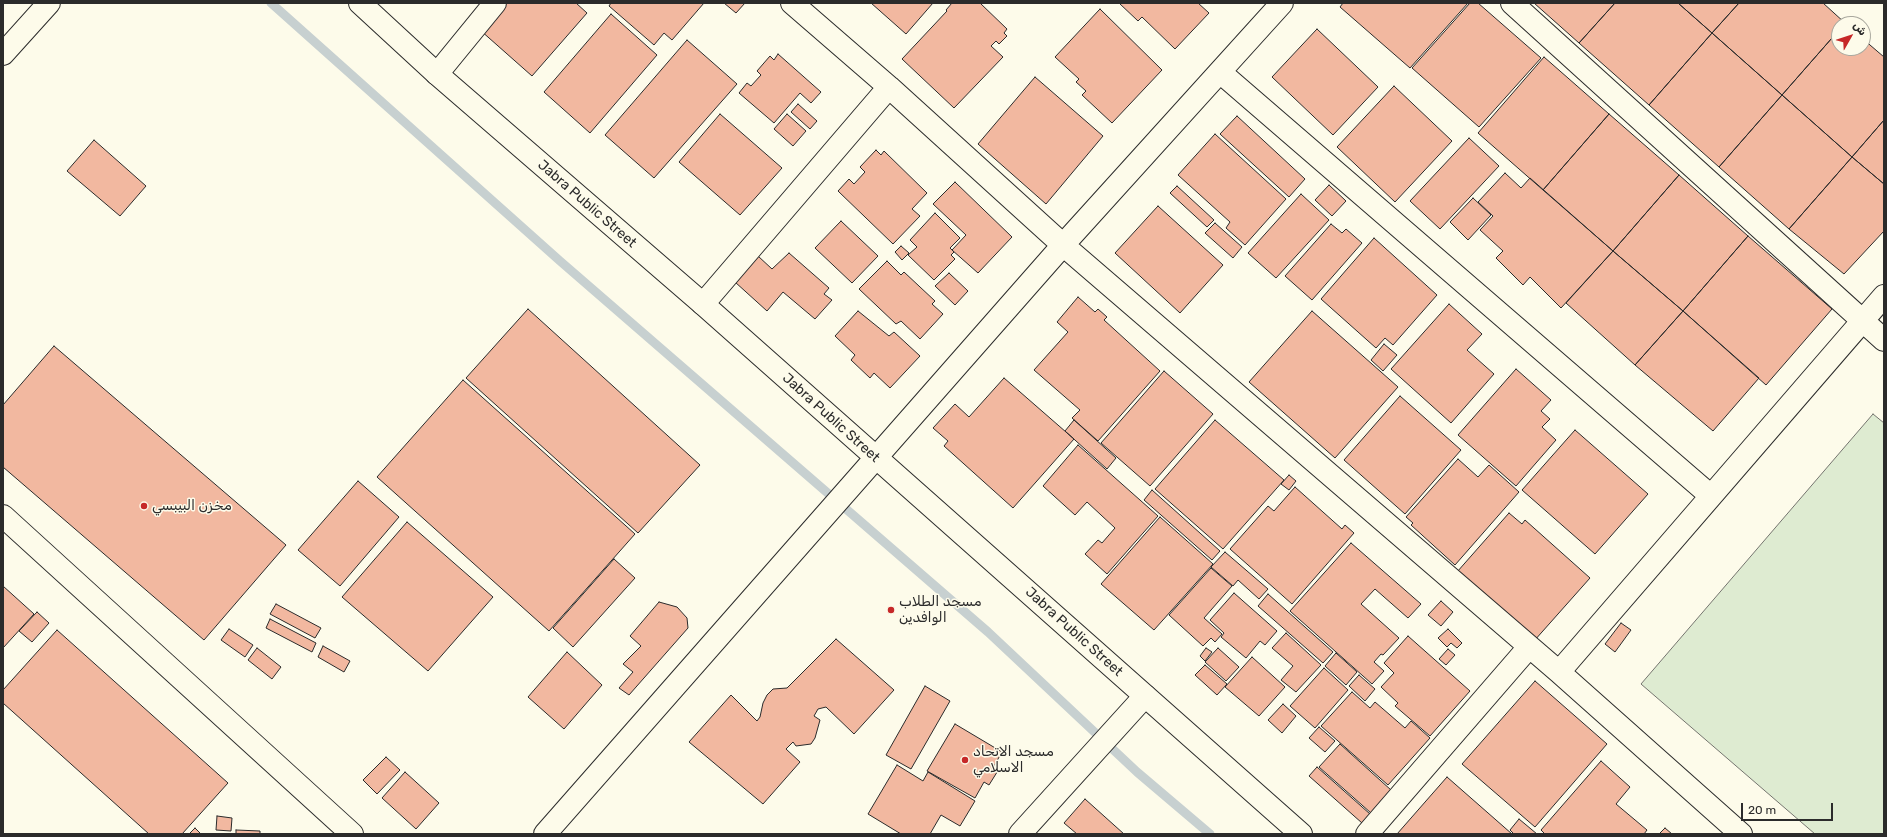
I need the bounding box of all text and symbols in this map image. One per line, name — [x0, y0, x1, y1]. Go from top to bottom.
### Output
north arrow — [1831, 16, 1871, 56]
text: ش — [1851, 19, 1869, 38]
street label: Jabra Public Street — [534, 157, 640, 251]
street label: Jabra Public Street — [779, 370, 883, 466]
place label: مخزن البيبسي — [152, 498, 232, 514]
marker: مخزن البيبسي — [139, 501, 149, 511]
street label: Jabra Public Street — [1022, 584, 1126, 680]
place label: مسجد الطلاب الوافدين — [899, 594, 981, 626]
marker: مسجد الطلاب الوافدين — [886, 605, 896, 615]
place label: مسجد الاتحاد الاسلامي — [973, 744, 1054, 776]
marker: مسجد الاتحاد الاسلامي — [960, 755, 970, 765]
scale bar — [1743, 795, 1835, 821]
text: 20 m — [1748, 803, 1776, 817]

